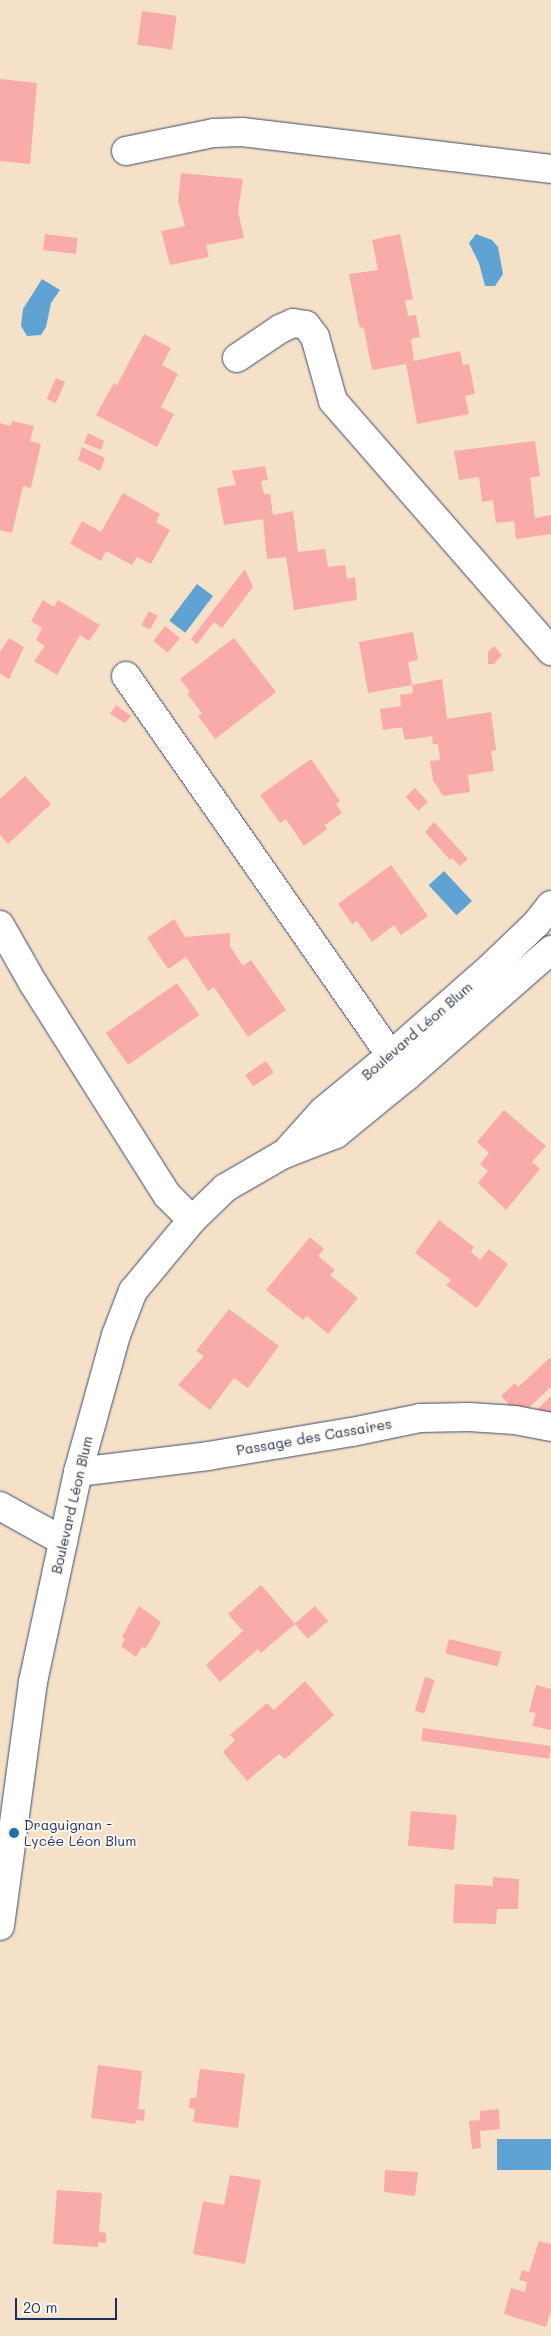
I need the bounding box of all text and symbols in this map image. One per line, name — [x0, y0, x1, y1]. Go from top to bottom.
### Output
street label: Boulevard Léon Blum — [358, 978, 476, 1084]
street label: Passage des Cassaires — [235, 1415, 393, 1459]
street label: Boulevard Léon Blum — [48, 1434, 96, 1576]
place label: Draguignan - Lycée Léon Blum — [24, 1817, 136, 1850]
marker: Draguignan - Lycée Léon Blum — [8, 1827, 20, 1839]
scale bar — [18, 2288, 120, 2320]
text: 20 m — [23, 2297, 57, 2317]

